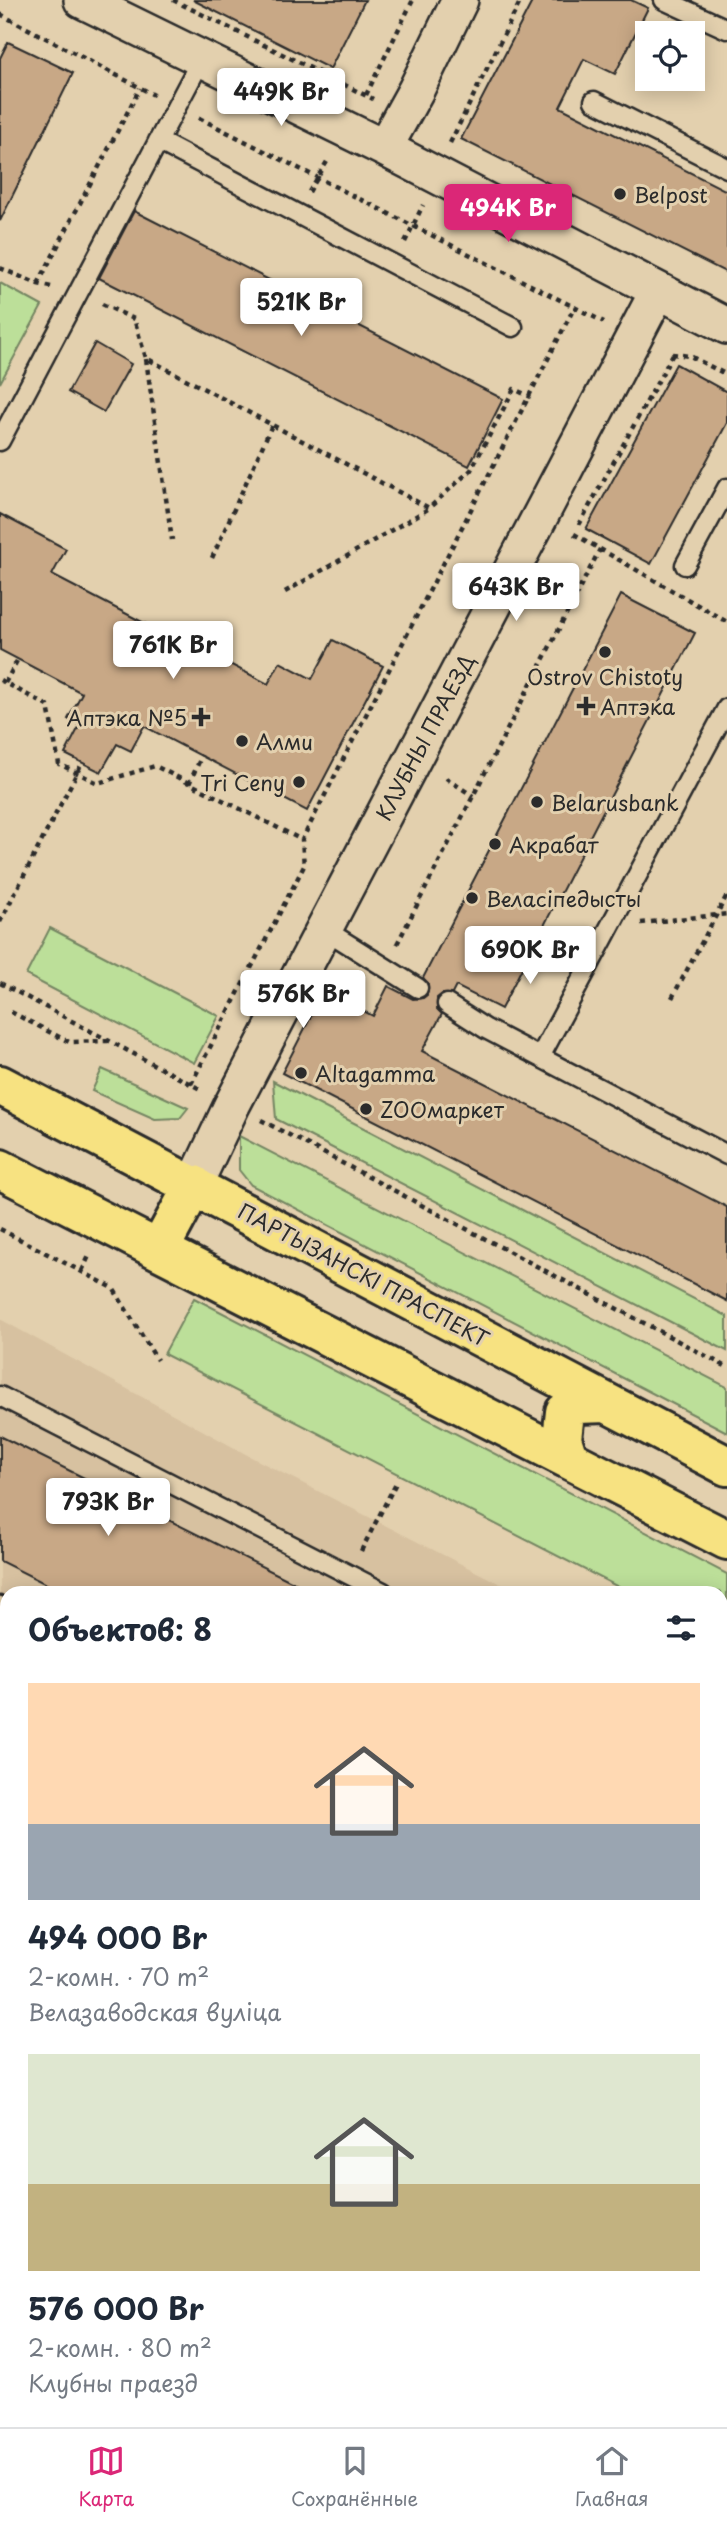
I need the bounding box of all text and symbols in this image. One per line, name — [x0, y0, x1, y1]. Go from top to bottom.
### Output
map controls — [635, 21, 705, 91]
button: locate — [635, 21, 705, 91]
pin: 449K Br — [216, 68, 346, 128]
text: 449K Br — [233, 73, 329, 108]
place label: Belpost — [634, 178, 708, 210]
pin: 494K Br — [443, 184, 573, 244]
marker: Belpost — [612, 186, 628, 202]
text: 494K Br — [460, 189, 556, 224]
pin: 521K Br — [236, 278, 366, 338]
text: 521K Br — [256, 283, 346, 318]
pin: 643K Br — [451, 564, 581, 623]
text: 643K Br — [468, 568, 564, 603]
pin: 761K Br — [108, 622, 238, 681]
text: 761K Br — [129, 626, 217, 661]
marker: Ostrov Chistoty — [597, 644, 613, 660]
street label: КЛУБНЫ ПРАЕЗД — [367, 648, 481, 826]
place label: Ostrov Chistoty — [527, 660, 683, 692]
place label: Аптэка — [600, 690, 675, 722]
marker: Аптэка — [578, 698, 594, 714]
place label: Аптэка №5 — [67, 701, 187, 733]
marker: Аптэка №5 — [193, 709, 209, 725]
place label: Алми — [256, 725, 313, 757]
marker: Алми — [234, 733, 250, 749]
place label: Tri Ceny — [200, 766, 285, 798]
marker: Tri Ceny — [291, 774, 307, 790]
place label: Belarusbank — [551, 786, 679, 818]
marker: Belarusbank — [529, 794, 545, 810]
place label: Акрабат — [509, 828, 599, 860]
marker: Акрабат — [487, 836, 503, 852]
place label: Веласіпедысты — [486, 882, 641, 914]
marker: Веласіпедысты — [464, 890, 480, 906]
pin: 690K Br — [465, 926, 595, 986]
text: 690K Br — [481, 931, 579, 966]
pin: 576K Br — [238, 970, 368, 1030]
text: 576K Br — [256, 975, 350, 1010]
place label: Altagamma — [315, 1057, 435, 1089]
marker: Altagamma — [293, 1065, 309, 1081]
place label: ZOOмаркет — [380, 1093, 505, 1125]
marker: ZOOмаркет — [358, 1101, 374, 1117]
street label: ПАРТЫЗАНСКІ ПРАСПЕКТ — [233, 1194, 496, 1354]
pin: 793K Br — [43, 1478, 173, 1538]
text: 793K Br — [62, 1483, 154, 1518]
text: Объектов: 8 — [28, 1606, 212, 1651]
icon: filters — [662, 1609, 700, 1647]
icon: home — [301, 1728, 427, 1854]
text: 494 000 Br — [28, 1914, 207, 1959]
text: 2-комн. · 70 m² — [28, 1959, 209, 1994]
text: Велазаводская вуліца — [28, 1994, 281, 2029]
icon: home — [301, 2099, 427, 2225]
text: 576 000 Br — [28, 2285, 204, 2330]
text: 2-комн. · 80 m² — [28, 2330, 212, 2365]
text: Клубны праезд — [28, 2365, 198, 2400]
tab: Карта — [78, 2442, 134, 2512]
tab: Сохранённые — [291, 2442, 418, 2512]
tab: Главная — [575, 2442, 649, 2512]

